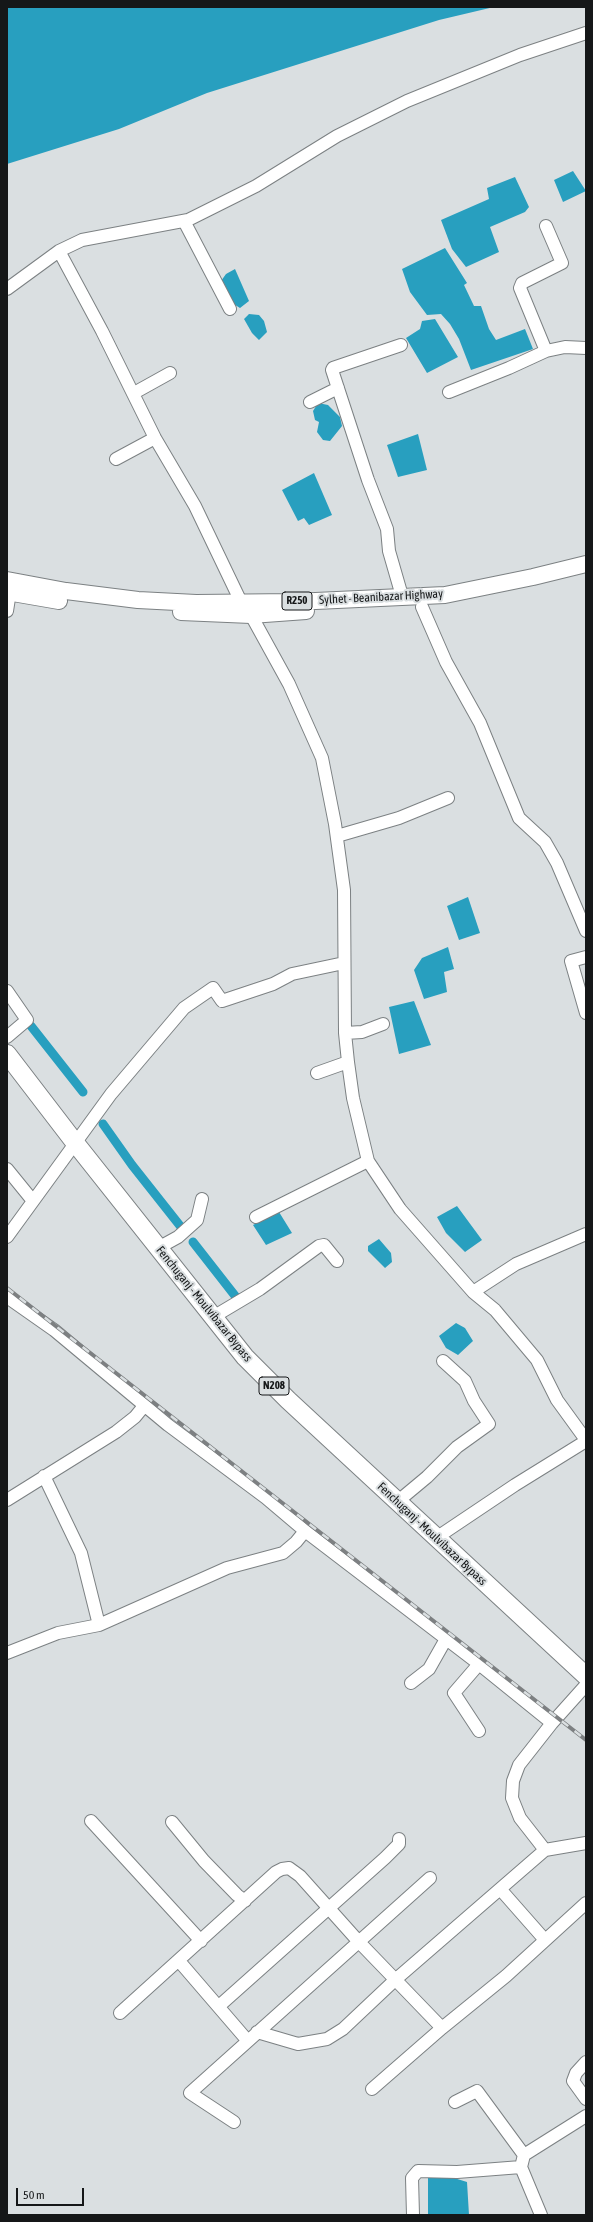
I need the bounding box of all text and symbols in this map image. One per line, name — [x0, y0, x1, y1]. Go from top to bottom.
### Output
street label: Sylhet - Beanibazar Highway — [319, 587, 443, 607]
road number: R250 — [282, 592, 312, 610]
street label: Fenchuganj - Moulvibazar Bypass — [153, 1243, 255, 1365]
road number: N208 — [259, 1377, 289, 1395]
street label: Fenchuganj - Moulvibazar Bypass — [374, 1480, 490, 1588]
scale bar — [18, 2180, 86, 2206]
text: 50 m — [23, 2188, 45, 2202]

